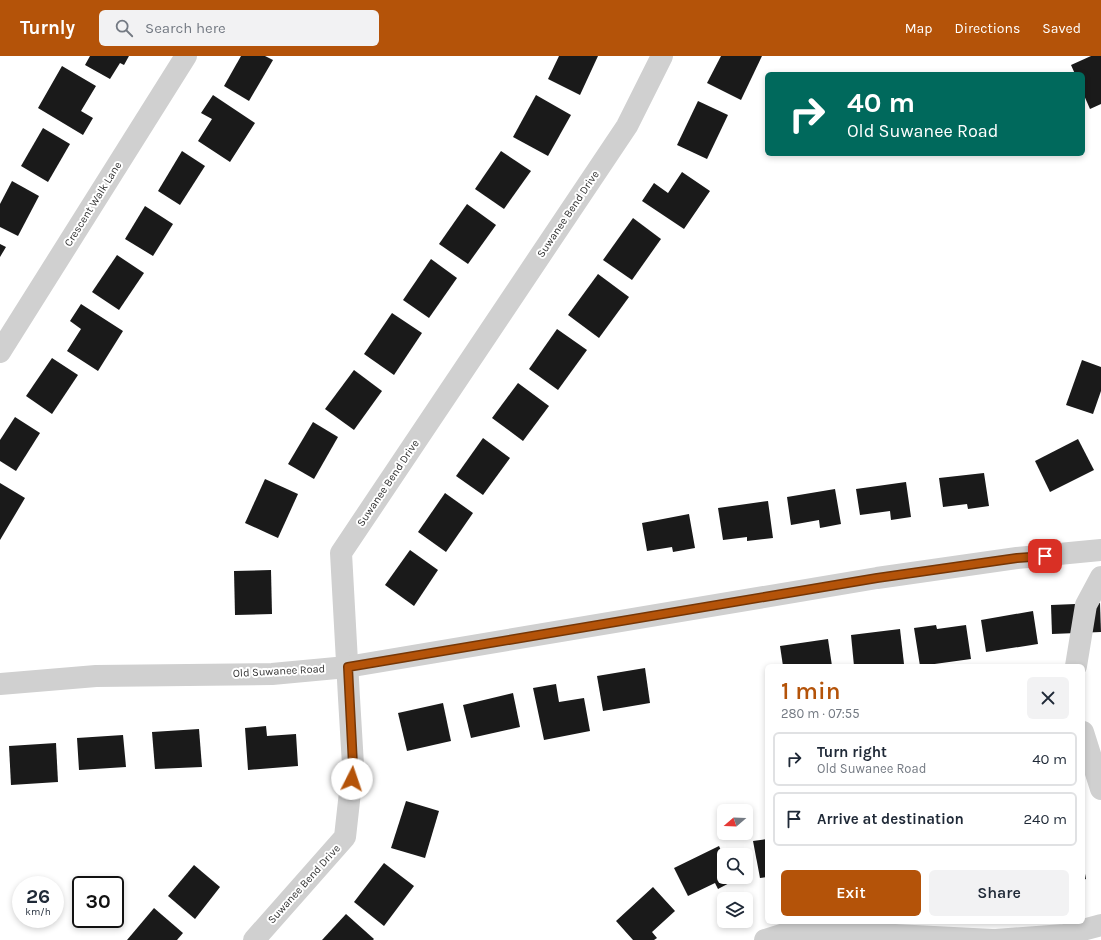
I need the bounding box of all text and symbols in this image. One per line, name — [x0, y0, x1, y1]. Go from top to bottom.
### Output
search box — [99, 10, 379, 46]
text: Turnly — [20, 17, 75, 39]
icon: search — [113, 17, 135, 39]
text: Search here — [145, 19, 226, 37]
text: Map — [905, 20, 933, 37]
text: Directions — [955, 20, 1020, 37]
text: Saved — [1042, 20, 1081, 37]
text: 40 m — [847, 86, 915, 119]
icon: right — [781, 88, 833, 140]
text: Old Suwanee Road — [847, 120, 998, 142]
street label: Crescent Walk Lane — [62, 159, 125, 249]
street label: Suwanee Bend Drive — [534, 168, 602, 260]
street label: Suwanee Bend Drive — [354, 437, 422, 529]
pin — [1028, 539, 1062, 573]
icon: arrive — [1034, 545, 1056, 567]
street label: Old Suwanee Road — [232, 662, 326, 680]
text: 1 min — [781, 677, 841, 705]
button: close — [1027, 677, 1069, 719]
text: 280 m · 07:55 — [781, 706, 859, 721]
text: Turn right — [817, 743, 887, 761]
icon: right — [783, 748, 805, 770]
text: 40 m — [1032, 750, 1067, 768]
position arrow — [331, 758, 373, 800]
text: Old Suwanee Road — [817, 761, 926, 776]
north arrow — [717, 804, 753, 840]
map controls — [717, 804, 753, 928]
icon: arrive — [783, 808, 805, 830]
text: Arrive at destination — [817, 810, 964, 828]
text: 240 m — [1023, 810, 1067, 828]
street label: Suwanee Bend Drive — [265, 842, 343, 926]
button: search — [717, 848, 753, 884]
button: Exit — [781, 870, 921, 916]
button: Share — [929, 870, 1069, 916]
speed limit sign: 30 — [72, 876, 124, 928]
text: 26 — [26, 885, 50, 908]
button: layers — [717, 892, 753, 928]
text: km/h — [25, 906, 51, 918]

